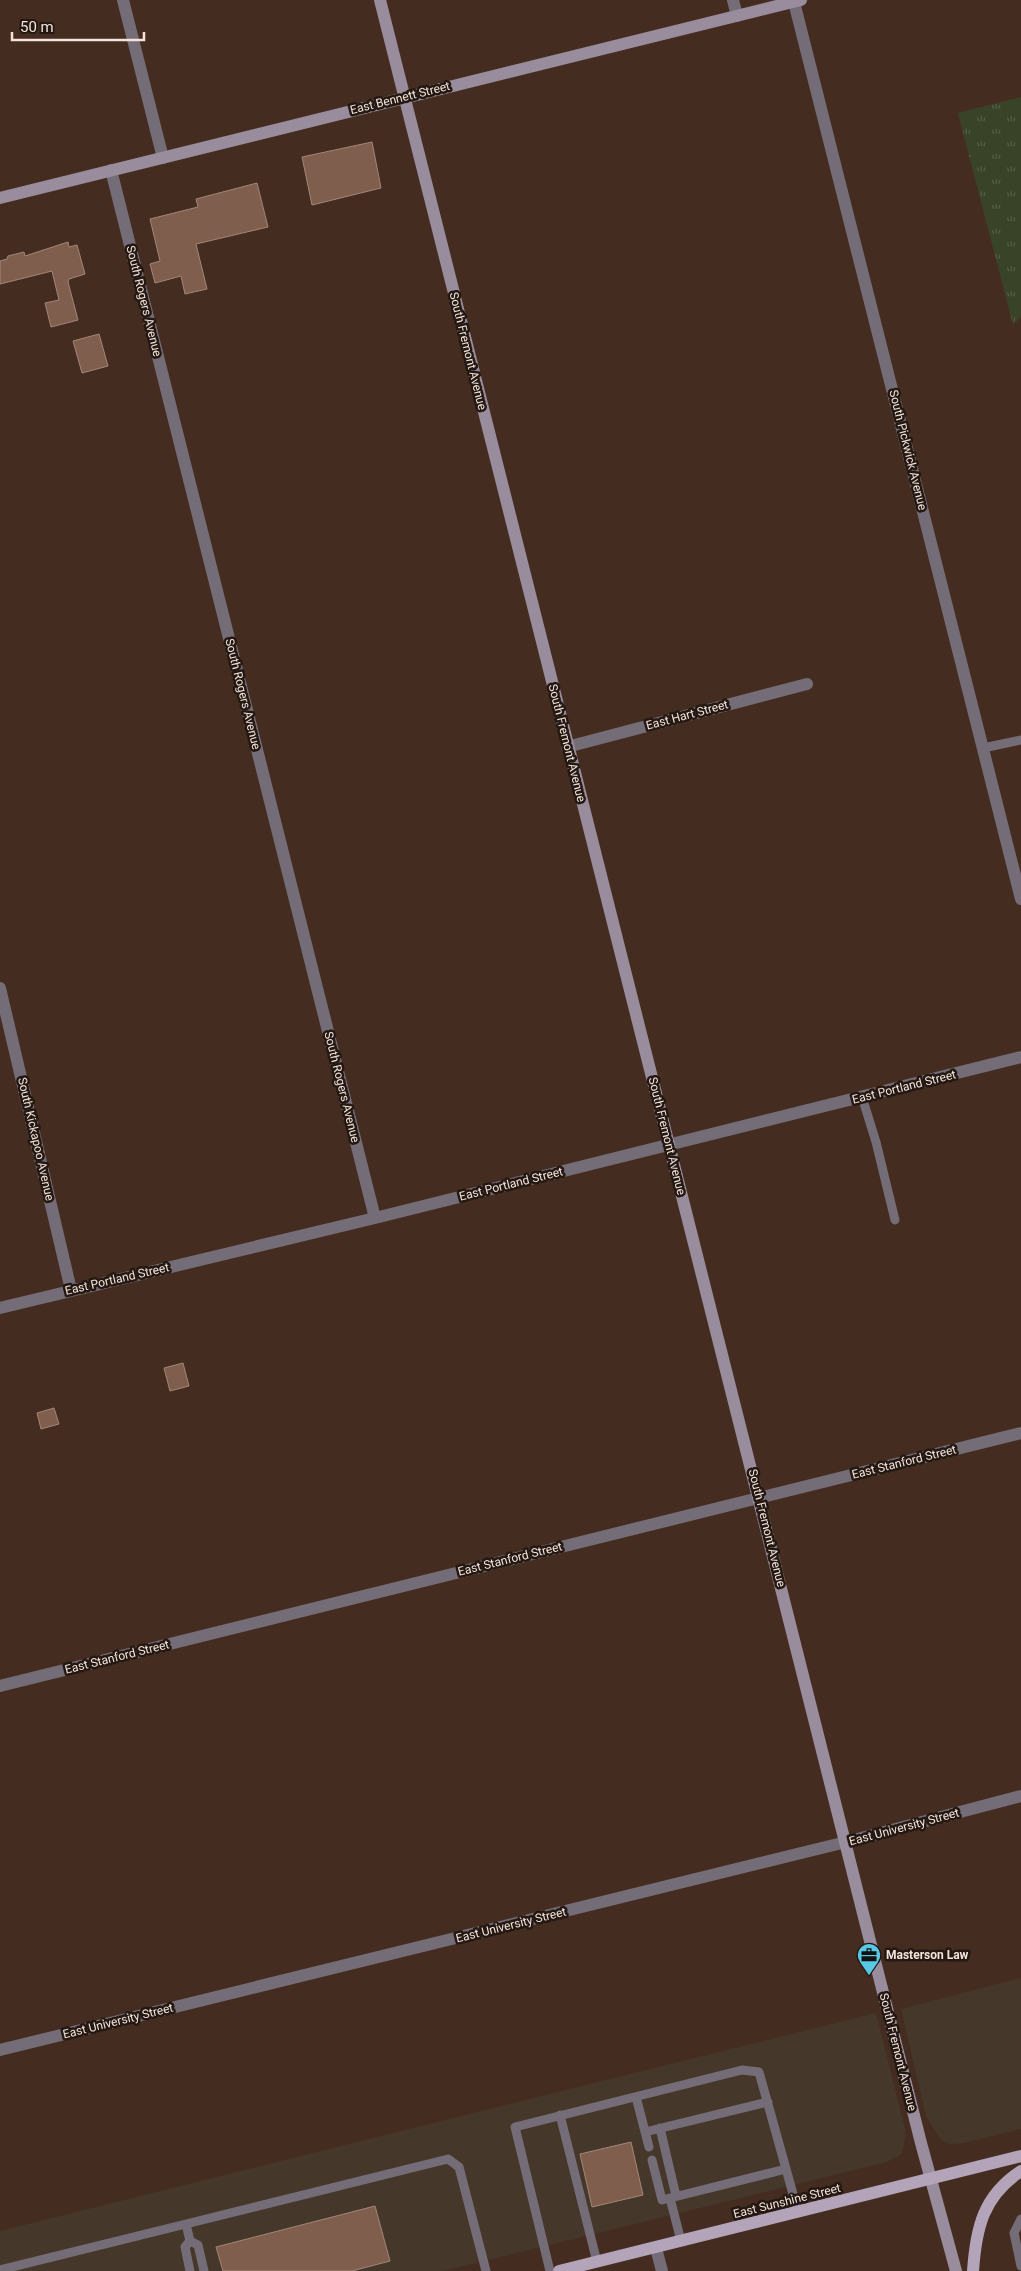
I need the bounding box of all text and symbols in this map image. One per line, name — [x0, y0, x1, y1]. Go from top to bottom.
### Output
scale bar — [12, 10, 145, 42]
text: 50 m — [20, 18, 54, 36]
street label: East Bennett Street — [349, 79, 451, 117]
street label: South Rogers Avenue — [123, 244, 165, 358]
street label: South Fremont Avenue — [447, 291, 489, 411]
street label: South Pickwick Avenue — [886, 388, 930, 512]
street label: South Rogers Avenue — [222, 637, 264, 751]
street label: South Fremont Avenue — [546, 683, 588, 803]
street label: East Hart Street — [644, 697, 730, 733]
street label: South Rogers Avenue — [321, 1030, 363, 1144]
street label: East Portland Street — [851, 1067, 957, 1107]
street label: South Kickapoo Avenue — [15, 1076, 57, 1202]
street label: South Fremont Avenue — [646, 1076, 688, 1196]
street label: East Portland Street — [458, 1164, 564, 1204]
street label: East Portland Street — [64, 1260, 171, 1298]
street label: East Stanford Street — [850, 1442, 958, 1482]
street label: South Fremont Avenue — [746, 1468, 788, 1588]
street label: East Stanford Street — [456, 1539, 564, 1579]
street label: East Stanford Street — [63, 1637, 171, 1677]
street label: East University Street — [847, 1806, 961, 1848]
street label: East University Street — [454, 1904, 568, 1945]
office icon: Masterson Law — [856, 1942, 882, 1976]
place label: Masterson Law — [886, 1948, 969, 1962]
street label: South Fremont Avenue — [877, 1992, 919, 2112]
street label: East University Street — [61, 2000, 175, 2041]
street label: East Sunshine Street — [732, 2181, 842, 2221]

